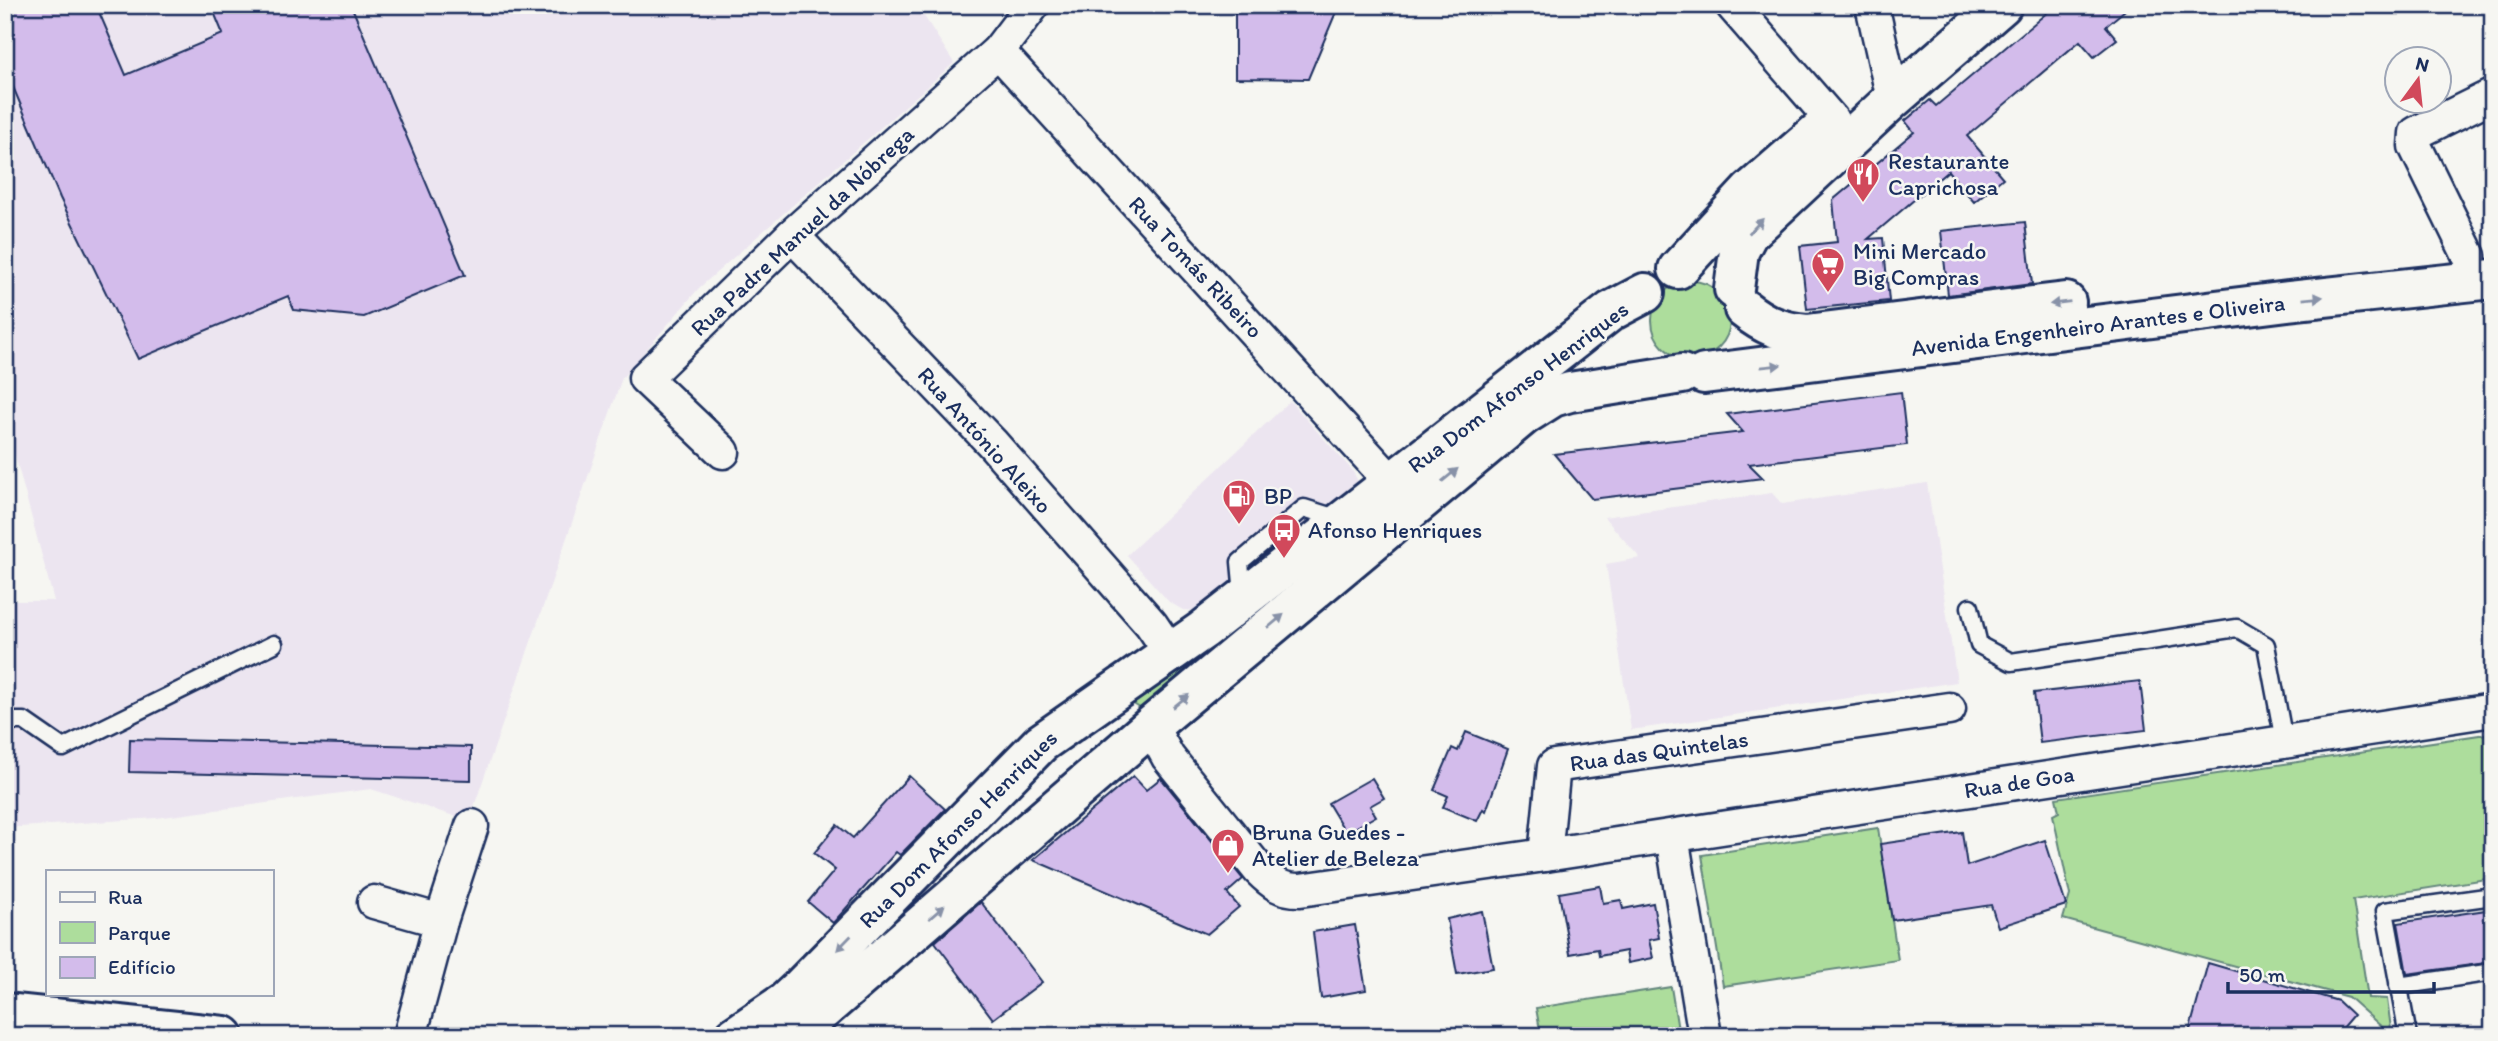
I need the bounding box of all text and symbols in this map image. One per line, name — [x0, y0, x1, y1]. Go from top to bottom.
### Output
north arrow — [2382, 46, 2452, 116]
text: N — [2413, 51, 2431, 77]
street label: Rua Padre Manuel da Nóbrega — [684, 120, 920, 342]
place label: Restaurante Caprichosa — [1888, 147, 2009, 201]
restaurant icon: Restaurante Caprichosa — [1844, 155, 1882, 204]
street label: Rua Tomás Ribeiro — [1123, 190, 1269, 344]
one-way arrow — [1747, 218, 1763, 235]
place label: Mini Mercado Big Compras — [1853, 237, 1987, 291]
supermarket icon: Mini Mercado Big Compras — [1809, 245, 1847, 294]
street label: Avenida Engenheiro Arantes e Oliveira — [1909, 288, 2287, 362]
one-way arrow — [2302, 292, 2324, 303]
street label: Rua Dom Afonso Henriques — [1402, 295, 1634, 479]
one-way arrow — [2049, 297, 2071, 308]
one-way arrow — [1761, 360, 1783, 371]
street label: Rua António Aleixo — [912, 361, 1058, 519]
one-way arrow — [1442, 468, 1459, 483]
fuel station icon: BP — [1220, 477, 1258, 526]
place label: BP — [1264, 482, 1292, 510]
bus stop icon: Afonso Henriques — [1265, 511, 1303, 560]
place label: Afonso Henriques — [1308, 516, 1482, 544]
one-way arrow — [1267, 614, 1285, 629]
one-way arrow — [1173, 694, 1190, 709]
street label: Rua Dom Afonso Henriques — [853, 724, 1063, 934]
street label: Rua das Quintelas — [1568, 725, 1750, 777]
street label: Rua de Goa — [1962, 759, 2076, 805]
place label: Bruna Guedes - Atelier de Beleza — [1252, 818, 1419, 872]
shop icon: Bruna Guedes - Atelier de Beleza — [1209, 826, 1247, 875]
legend — [46, 870, 273, 996]
text: Rua — [108, 884, 143, 909]
one-way arrow — [929, 905, 946, 920]
text: Parque — [108, 920, 171, 945]
one-way arrow — [836, 934, 852, 951]
scale bar — [2228, 950, 2435, 994]
text: Edifício — [108, 954, 176, 979]
text: 50 m — [2239, 962, 2286, 987]

